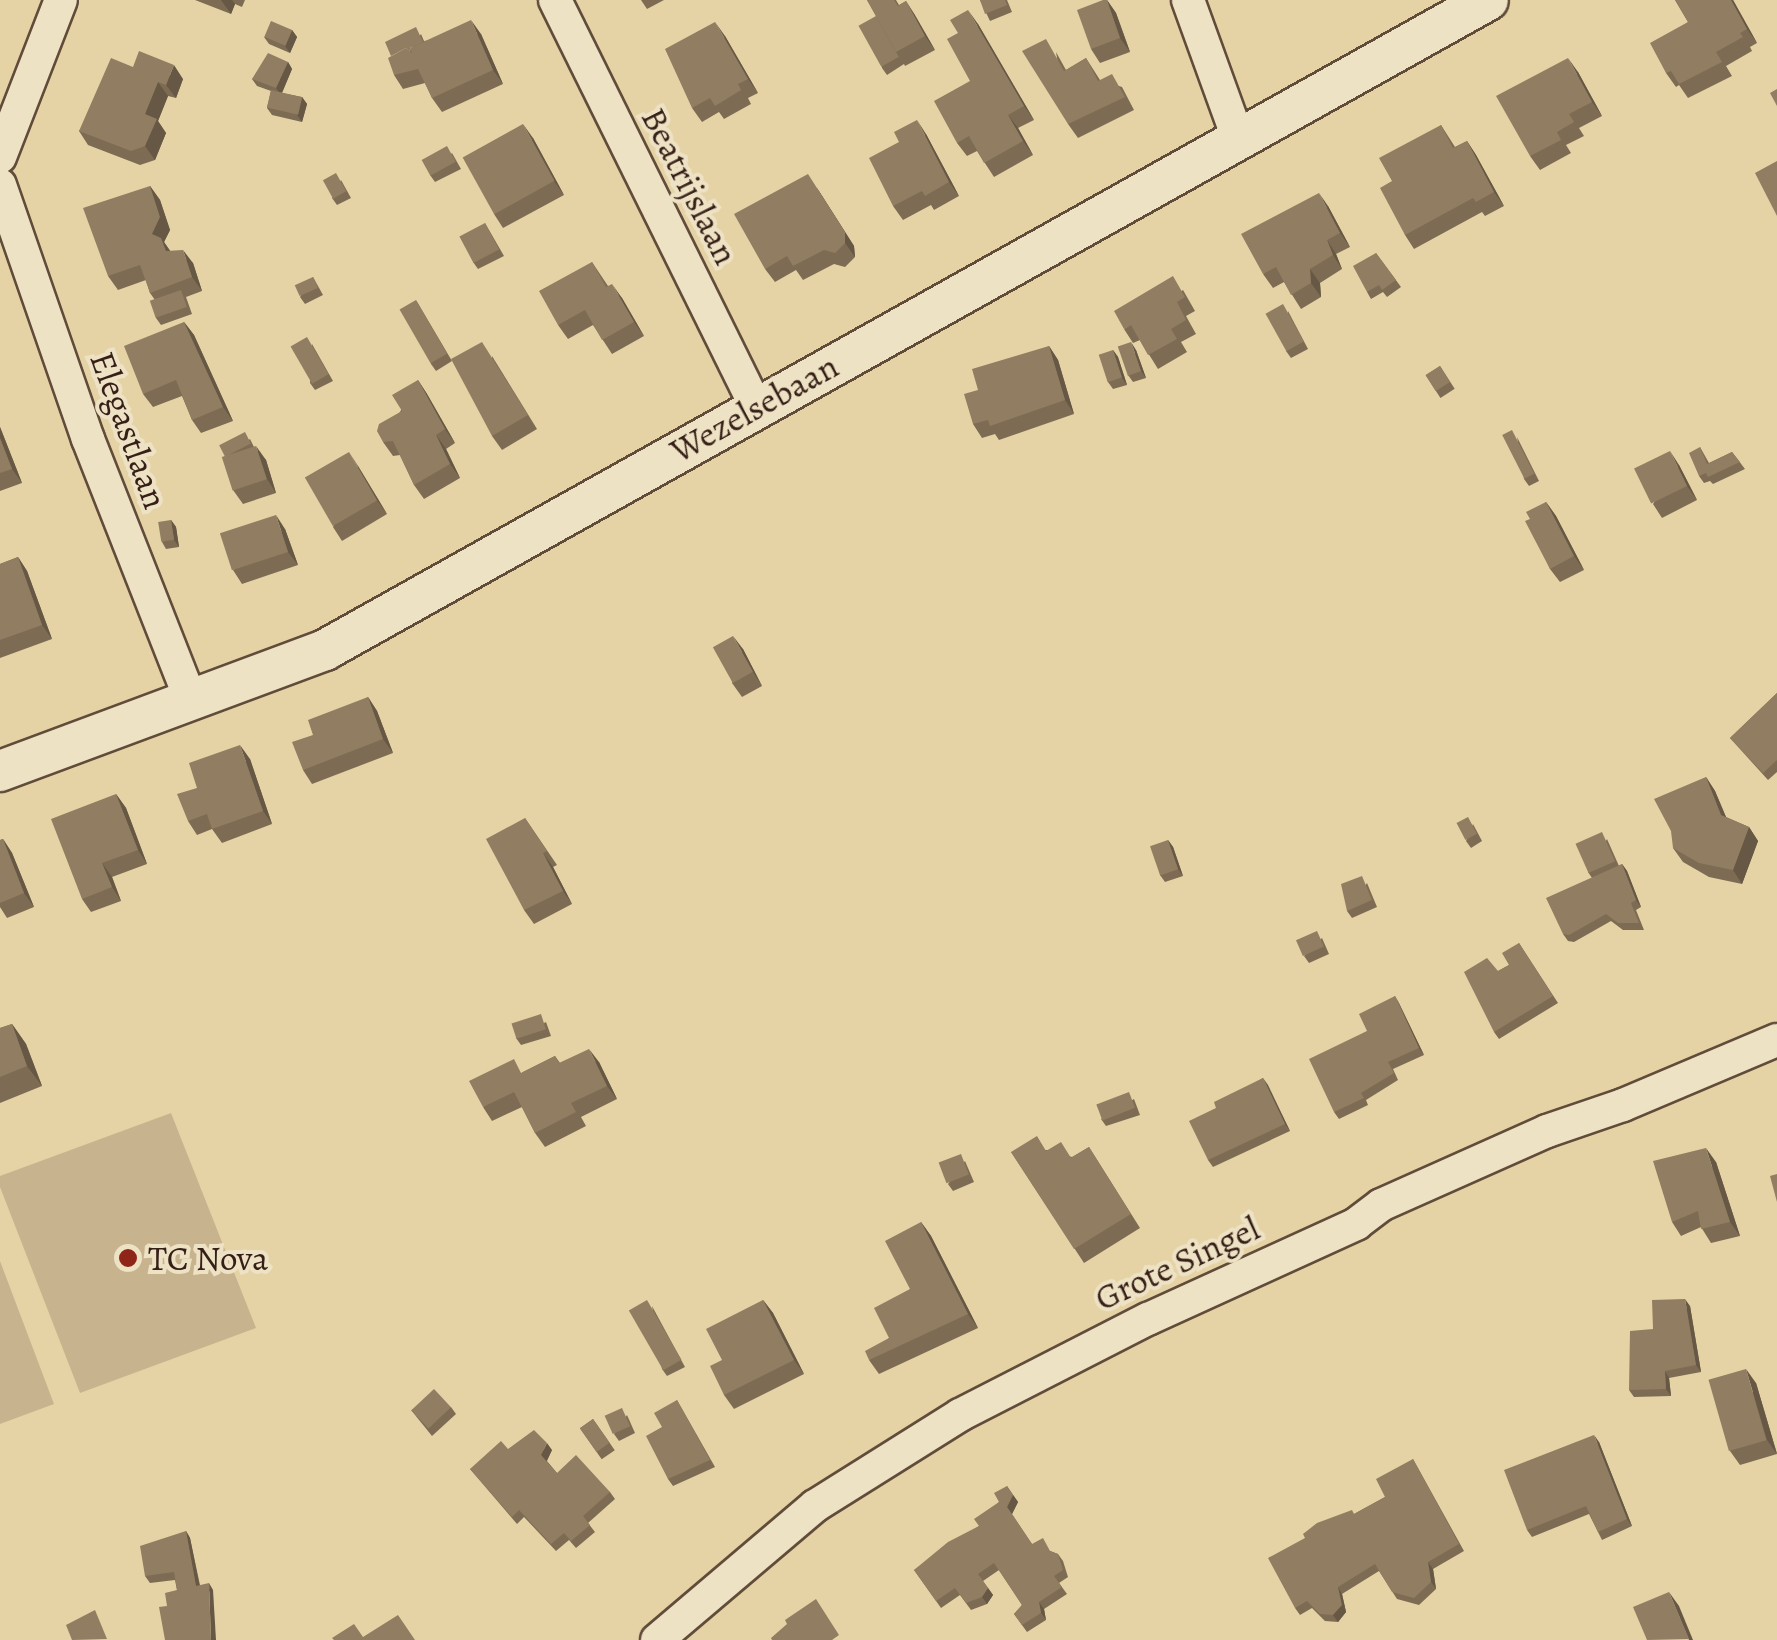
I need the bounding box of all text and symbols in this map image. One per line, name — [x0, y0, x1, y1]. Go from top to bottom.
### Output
street label: Beatrijslaan — [633, 100, 747, 272]
street label: Wezelsebaan — [663, 345, 845, 471]
street label: Elegastlaan — [81, 346, 177, 514]
street label: Grote Singel — [1088, 1207, 1266, 1319]
place label: TC Nova — [148, 1237, 268, 1279]
marker: TC Nova — [117, 1247, 139, 1269]

